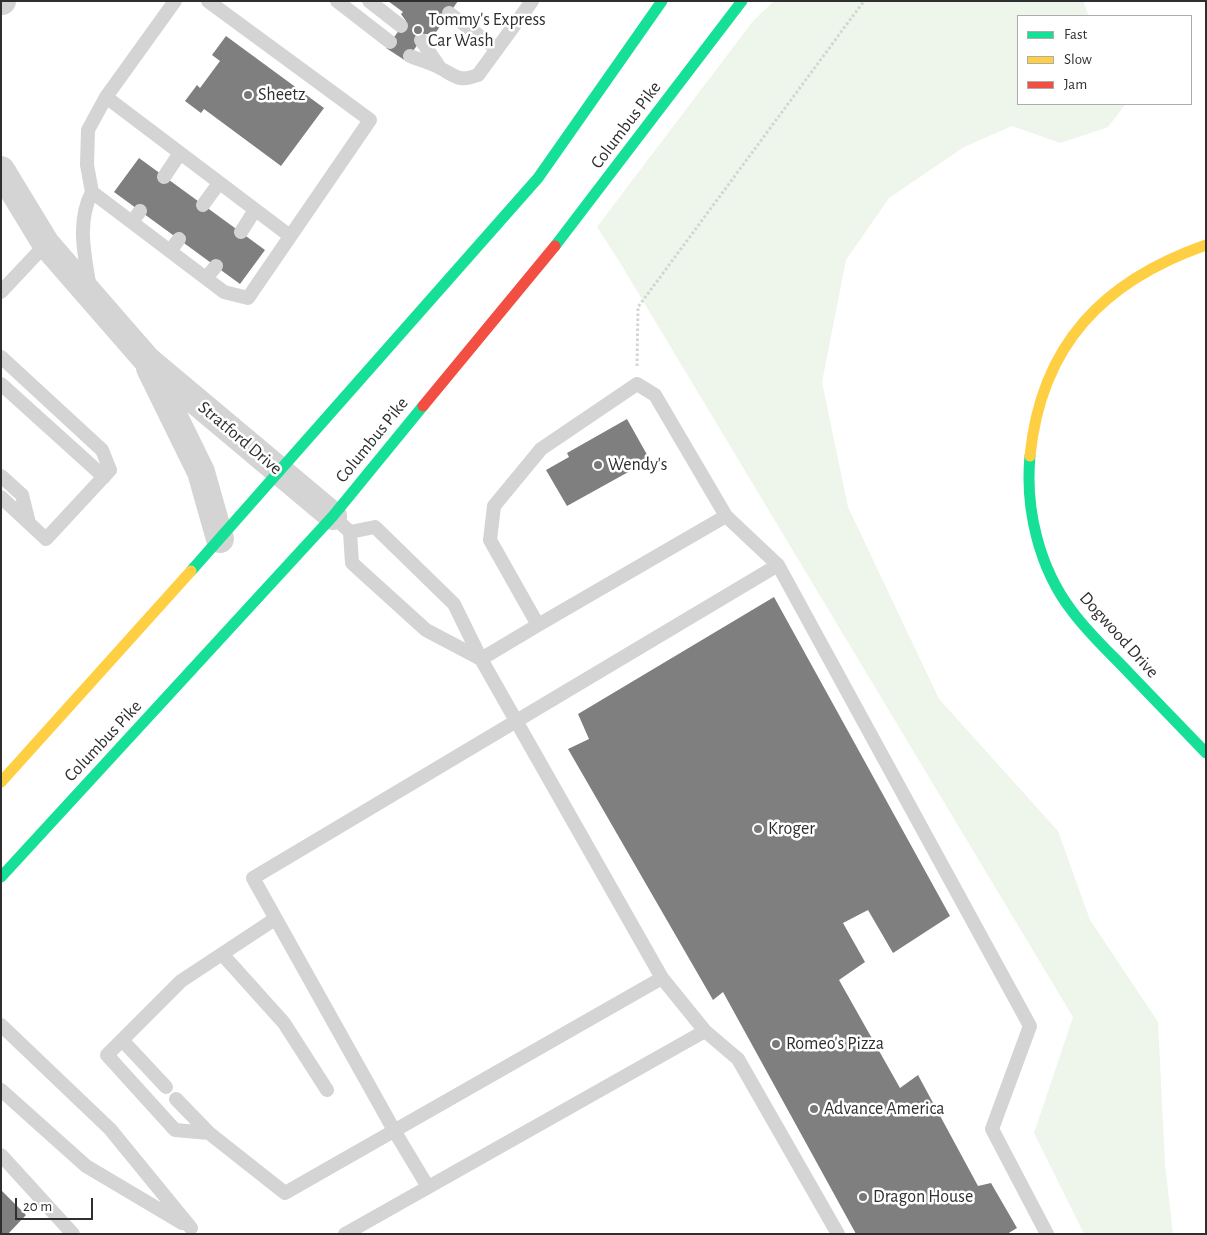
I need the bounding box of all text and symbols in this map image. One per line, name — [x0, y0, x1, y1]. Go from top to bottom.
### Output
place label: Tommy's Express Car Wash — [428, 9, 546, 52]
legend — [1017, 15, 1192, 105]
marker: Tommy's Express Car Wash — [412, 24, 424, 36]
text: Fast — [1064, 27, 1087, 42]
text: Slow — [1064, 52, 1092, 67]
street label: Columbus Pike — [586, 77, 666, 173]
text: Jam — [1064, 77, 1087, 92]
place label: Sheetz — [258, 84, 305, 106]
marker: Sheetz — [242, 89, 254, 101]
street label: Columbus Pike — [331, 393, 413, 487]
street label: Stratford Drive — [194, 397, 286, 479]
place label: Wendy's — [608, 454, 668, 476]
marker: Wendy's — [592, 459, 604, 471]
street label: Dogwood Drive — [1075, 587, 1163, 683]
street label: Columbus Pike — [60, 696, 146, 786]
place label: Kroger — [768, 818, 815, 840]
marker: Kroger — [752, 823, 764, 835]
place label: Romeo's Pizza — [786, 1033, 884, 1055]
marker: Romeo's Pizza — [770, 1038, 782, 1050]
place label: Advance America — [824, 1098, 944, 1120]
marker: Advance America — [808, 1103, 820, 1115]
place label: Dragon House — [873, 1186, 973, 1208]
scale bar — [18, 1188, 95, 1220]
marker: Dragon House — [857, 1191, 869, 1203]
text: 20 m — [23, 1199, 52, 1214]

